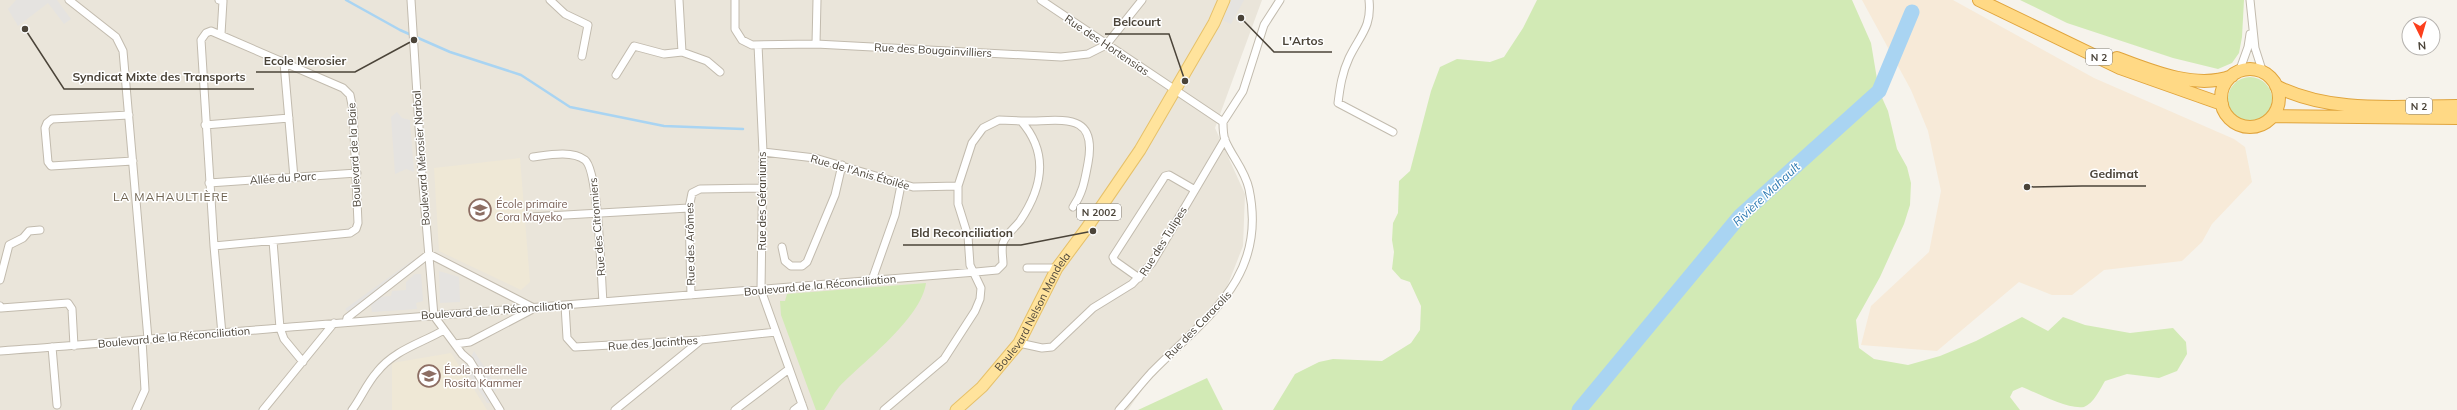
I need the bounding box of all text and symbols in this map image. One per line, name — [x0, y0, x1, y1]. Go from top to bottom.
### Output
callout: Belcourt — [1105, 10, 1169, 34]
street label: Rue des Hortensias — [1062, 11, 1152, 79]
text: Belcourt — [1113, 14, 1161, 29]
north arrow — [2401, 16, 2441, 56]
callout: L'Artos — [1274, 28, 1332, 52]
text: L'Artos — [1282, 33, 1324, 48]
text: N — [2417, 39, 2427, 53]
street label: Rue des Bougainvilliers — [874, 40, 992, 60]
callout: Ecole Merosier — [256, 48, 355, 72]
road number: N 2 — [2086, 49, 2112, 65]
text: Ecole Merosier — [264, 53, 346, 68]
callout: Syndicat Mixte des Transports — [64, 65, 254, 89]
text: Syndicat Mixte des Transports — [72, 69, 246, 84]
street label: Boulevard Mérosier Narbal — [409, 90, 433, 226]
road number: N 2 — [2406, 98, 2432, 114]
street label: Boulevard de la Baie — [344, 102, 364, 208]
street label: Rue de l'Anis Étoilée — [809, 151, 911, 193]
street label: Rue des Géraniums — [755, 152, 769, 250]
water label: Rivière Mahault — [1729, 158, 1803, 229]
callout: Gedimat — [2082, 162, 2146, 186]
text: Gedimat — [2090, 166, 2139, 181]
street label: Allée du Parc — [249, 169, 317, 187]
street label: Rue des Citronniers — [586, 177, 608, 277]
district label: LA MAHAULTIÈRE — [113, 189, 229, 204]
school or university icon: École primaire Cora Mayeko — [467, 197, 493, 223]
place label: École primaire Cora Mayeko — [496, 197, 568, 224]
street label: Rue des Arômes — [682, 202, 698, 286]
road number: N 2002 — [1077, 204, 1121, 220]
street label: Rue des Tulipes — [1136, 204, 1190, 278]
callout: Bld Reconciliation — [903, 221, 1021, 245]
text: Bld Reconciliation — [911, 225, 1013, 240]
street label: Boulevard Nelson Mandela — [991, 249, 1073, 374]
street label: Boulevard de la Réconciliation — [743, 271, 897, 299]
street label: Rue des Caracolis — [1162, 288, 1234, 362]
street label: Boulevard de la Réconciliation — [420, 298, 574, 322]
street label: Boulevard de la Réconciliation — [97, 323, 251, 351]
street label: Rue des Jacinthes — [608, 333, 698, 353]
school or university icon: École maternelle Rosita Kammer — [416, 363, 442, 389]
place label: École maternelle Rosita Kammer — [444, 363, 527, 390]

